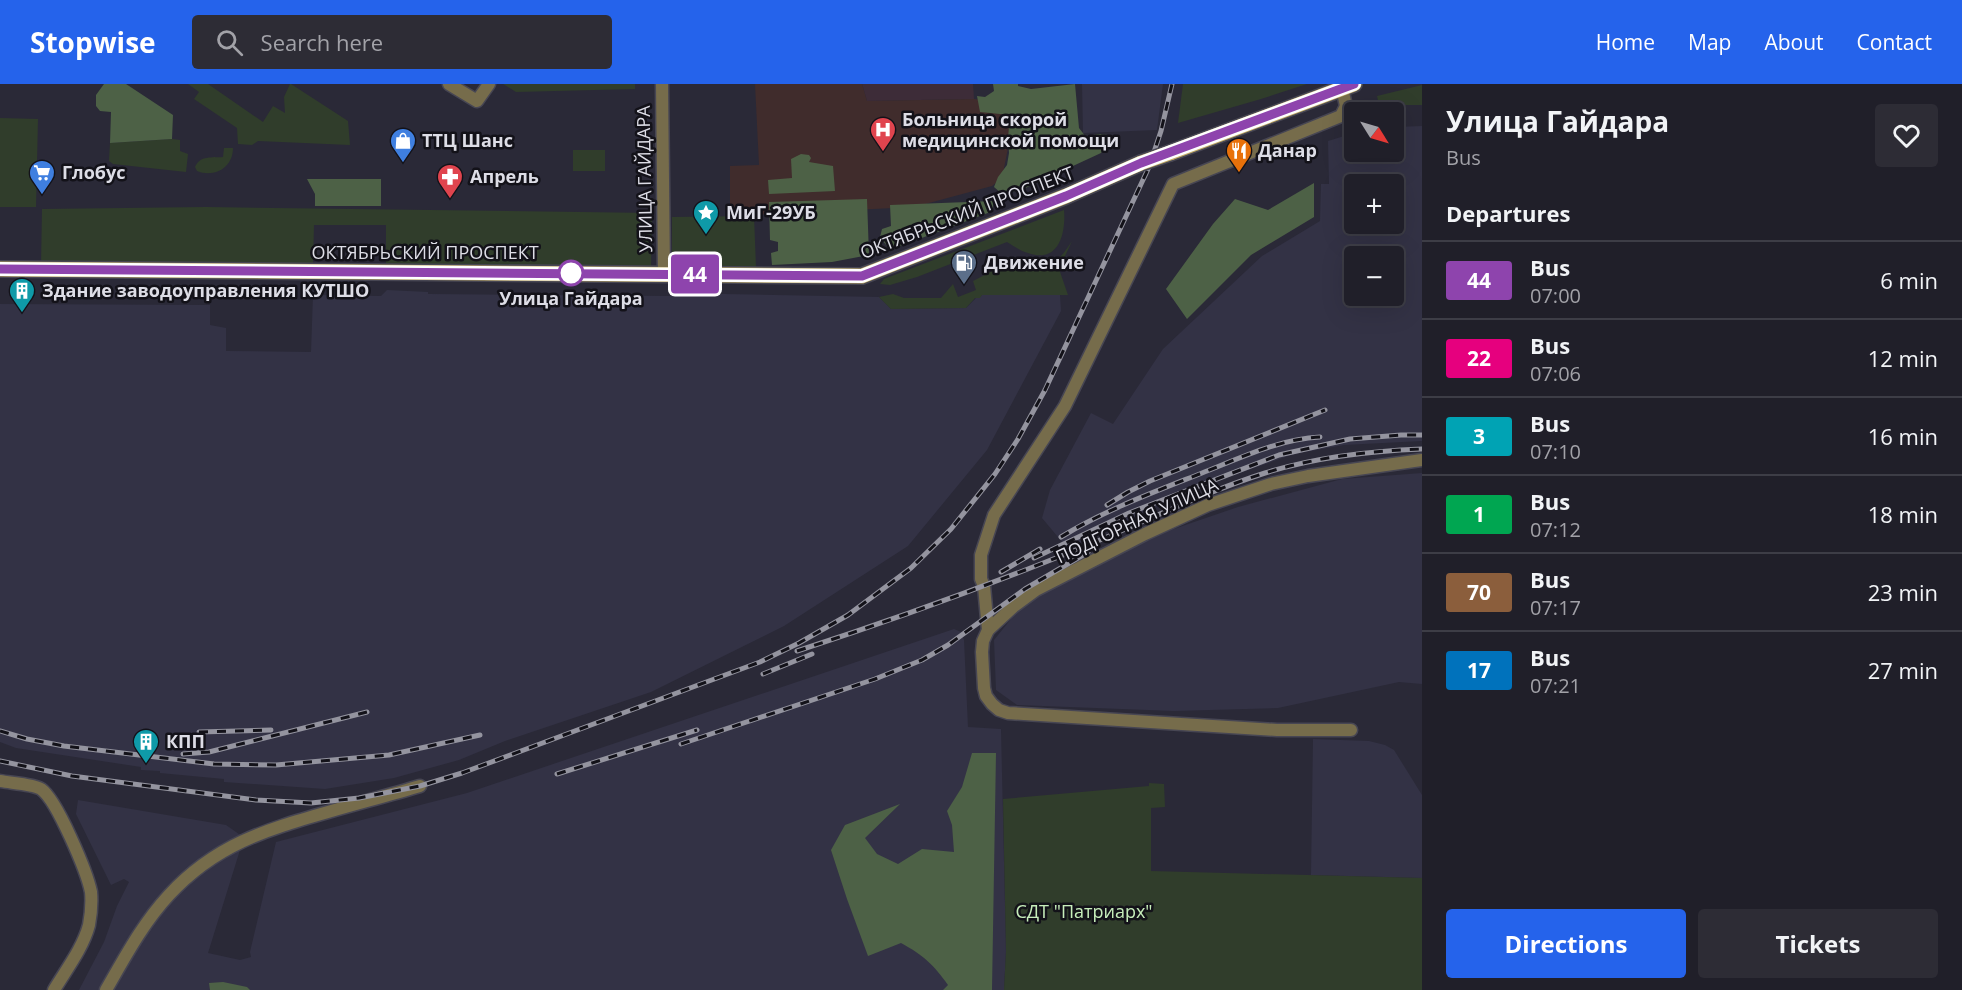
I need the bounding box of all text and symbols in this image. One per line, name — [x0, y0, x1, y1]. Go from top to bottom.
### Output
search box — [192, 15, 612, 69]
text: Stopwise — [30, 23, 156, 61]
icon: search — [213, 26, 246, 59]
text: Search here — [261, 27, 383, 57]
text: Home — [1596, 28, 1655, 56]
text: Map — [1688, 28, 1731, 56]
text: About — [1764, 28, 1824, 56]
text: Contact — [1857, 28, 1932, 56]
north arrow — [1344, 102, 1404, 162]
map controls — [1344, 102, 1404, 306]
text: Улица Гайдара — [1446, 102, 1669, 140]
button: heart — [1875, 104, 1938, 167]
street label: УЛИЦА ГАЙДАРА — [631, 105, 657, 253]
place label: Больница скорой медицинской помощи — [902, 107, 1119, 152]
hospital icon: Больница скорой медицинской помощи — [868, 115, 898, 153]
shop icon: ТТЦ Шанс — [388, 126, 418, 164]
place label: ТТЦ Шанс — [422, 128, 513, 152]
restaurant icon: Данар — [1224, 136, 1254, 174]
place label: Данар — [1258, 138, 1317, 162]
text: Bus — [1446, 144, 1481, 171]
supermarket icon: Глобус — [27, 158, 57, 196]
place label: Глобус — [62, 160, 126, 184]
street label: ОКТЯБРЬСКИЙ ПРОСПЕКТ — [856, 160, 1077, 264]
pharmacy icon: Апрель — [435, 162, 465, 200]
place label: Апрель — [470, 164, 539, 188]
button: + — [1344, 174, 1404, 234]
place icon: МиГ-29УБ — [691, 198, 721, 236]
text: Departures — [1446, 198, 1570, 228]
place label: МиГ-29УБ — [726, 200, 816, 224]
street label: ОКТЯБРЬСКИЙ ПРОСПЕКТ — [311, 240, 539, 264]
button: − — [1344, 246, 1404, 306]
fuel station icon: Движение — [949, 248, 979, 286]
place label: Движение — [984, 250, 1084, 274]
text: Bus — [1530, 252, 1570, 282]
line badge: 44 — [668, 254, 722, 294]
marker: Улица Гайдара — [558, 260, 584, 286]
text: 44 — [683, 260, 707, 288]
text: 6 min — [1880, 265, 1938, 295]
text: 44 — [1467, 266, 1491, 294]
building icon: Здание заводоуправления КУТШО — [7, 276, 37, 314]
place label: Здание заводоуправления КУТШО — [42, 278, 369, 302]
text: 07:00 — [1530, 282, 1581, 309]
place label: Улица Гайдара — [499, 286, 643, 310]
text: Bus — [1530, 330, 1570, 360]
text: 12 min — [1868, 343, 1938, 373]
text: 22 — [1467, 344, 1491, 372]
text: 07:06 — [1530, 360, 1581, 387]
text: Bus — [1530, 408, 1570, 438]
text: 16 min — [1868, 421, 1938, 451]
text: 3 — [1473, 422, 1485, 450]
text: 07:10 — [1530, 438, 1581, 465]
street label: ПОДГОРНАЯ УЛИЦА — [1052, 472, 1222, 568]
text: Bus — [1530, 486, 1570, 516]
text: 18 min — [1868, 499, 1938, 529]
text: 1 — [1473, 500, 1485, 528]
text: 07:12 — [1530, 516, 1581, 543]
text: Bus — [1530, 564, 1570, 594]
text: 23 min — [1868, 577, 1938, 607]
text: 70 — [1467, 578, 1491, 606]
text: 07:17 — [1530, 594, 1581, 621]
text: Bus — [1530, 642, 1570, 672]
text: 27 min — [1868, 655, 1938, 685]
text: 17 — [1467, 656, 1491, 684]
text: 07:21 — [1530, 672, 1581, 699]
building icon: КПП — [131, 727, 161, 765]
place label: КПП — [166, 729, 205, 753]
park label: СДТ "Патриарх" — [1015, 899, 1153, 923]
button: Directions — [1446, 909, 1686, 978]
button: Tickets — [1698, 909, 1938, 978]

